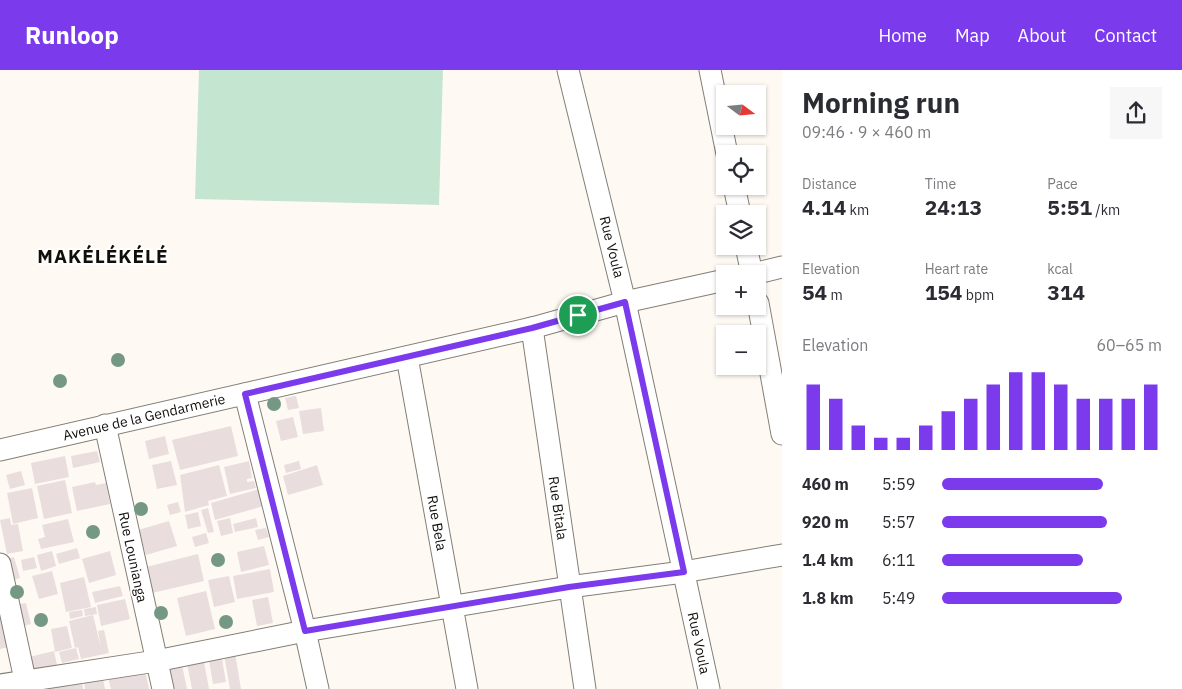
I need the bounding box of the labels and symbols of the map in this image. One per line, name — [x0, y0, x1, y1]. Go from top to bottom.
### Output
north arrow — [716, 85, 766, 135]
street label: Rue Voula — [596, 214, 628, 280]
district label: MAKÉLÉKÉLÉ — [37, 244, 169, 268]
pin — [557, 294, 599, 336]
street label: Avenue de la Gendarmerie — [61, 389, 227, 444]
street label: Rue Bitala — [545, 475, 571, 542]
street label: Rue Bela — [423, 494, 451, 553]
street label: Rue Lounianga — [115, 510, 152, 605]
street label: Rue Voula — [684, 610, 714, 676]

